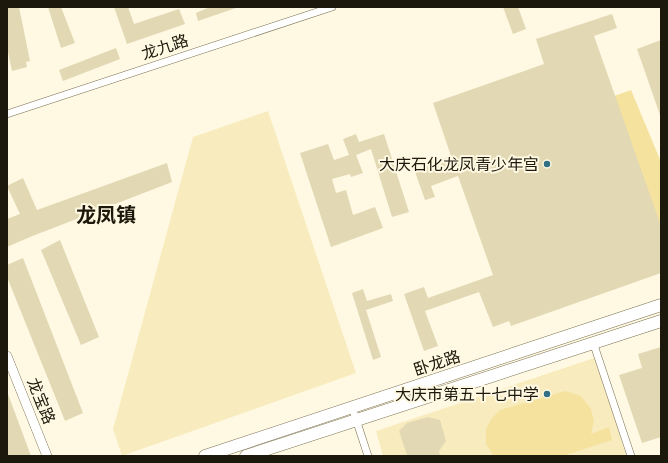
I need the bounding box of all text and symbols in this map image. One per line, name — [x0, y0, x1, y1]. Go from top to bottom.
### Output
street label: 龙九路 — [139, 29, 191, 65]
place label: 大庆石化龙凤青少年宫 — [379, 153, 539, 176]
marker: 大庆石化龙凤青少年宫 — [542, 159, 552, 169]
district label: 龙凤镇 — [76, 201, 136, 230]
street label: 卧龙路 — [411, 345, 463, 381]
street label: 龙宝路 — [21, 374, 61, 428]
place label: 大庆市第五十七中学 — [395, 383, 539, 406]
marker: 大庆市第五十七中学 — [542, 389, 552, 399]

